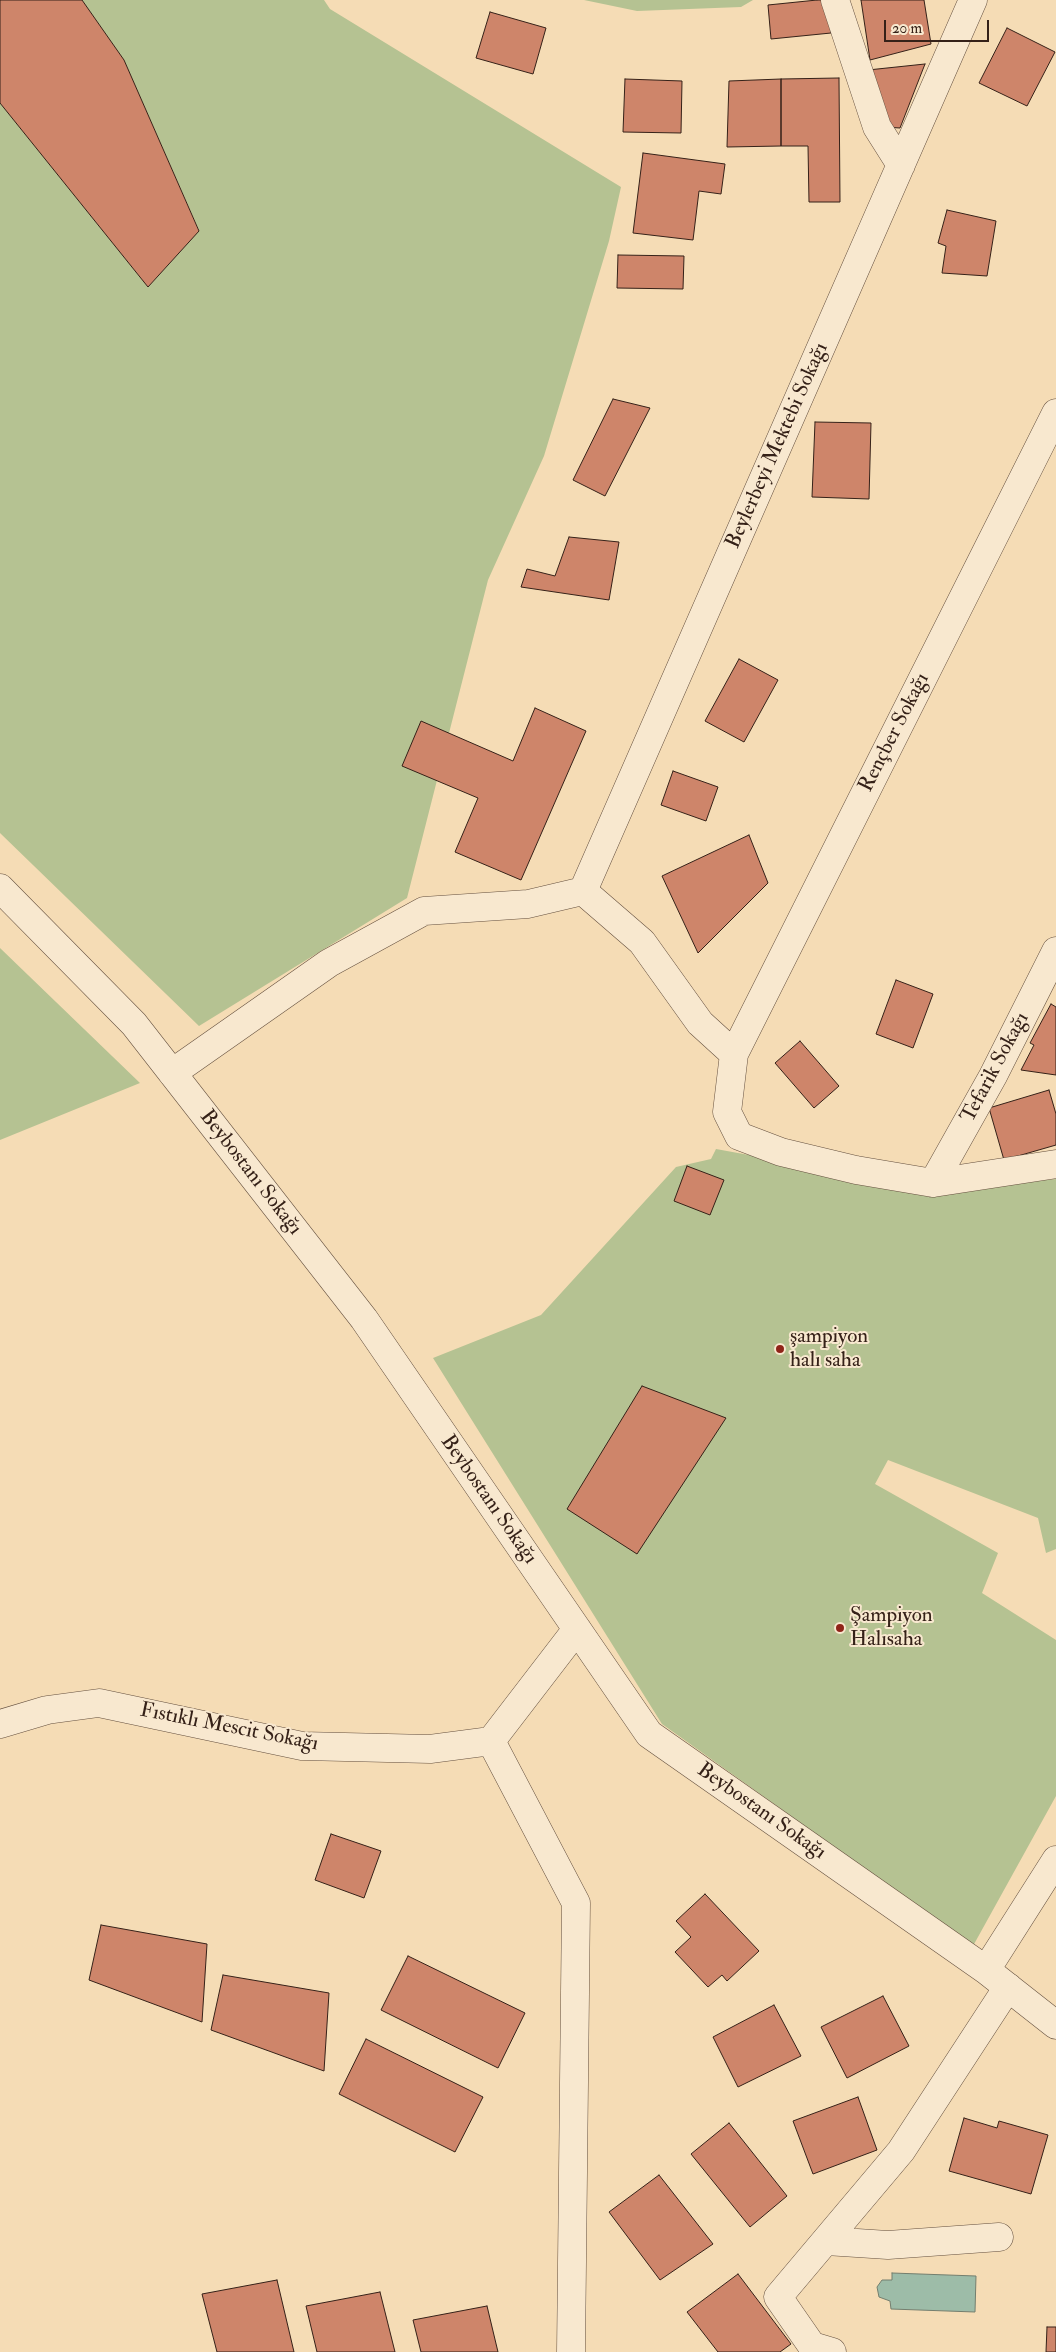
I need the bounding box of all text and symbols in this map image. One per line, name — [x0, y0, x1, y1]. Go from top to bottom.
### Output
scale bar — [886, 10, 991, 42]
text: 20 m — [892, 19, 922, 38]
street label: Beylerbeyi Mektebi Sokağı — [721, 339, 835, 553]
street label: Rençber Sokağı — [854, 669, 936, 797]
street label: Tefarik Sokağı — [956, 1009, 1036, 1127]
street label: Beybostanı Sokağı — [193, 1105, 307, 1241]
place label: şampiyon halı saha — [790, 1324, 868, 1374]
marker: şampiyon halı saha — [774, 1343, 786, 1355]
street label: Beybostanı Sokağı — [434, 1431, 542, 1569]
place label: Şampiyon Halısaha — [850, 1603, 933, 1653]
marker: Şampiyon Halısaha — [834, 1622, 846, 1634]
street label: Fıstıklı Mescit Sokağı — [138, 1698, 320, 1758]
street label: Beybostanı Sokağı — [692, 1758, 830, 1866]

